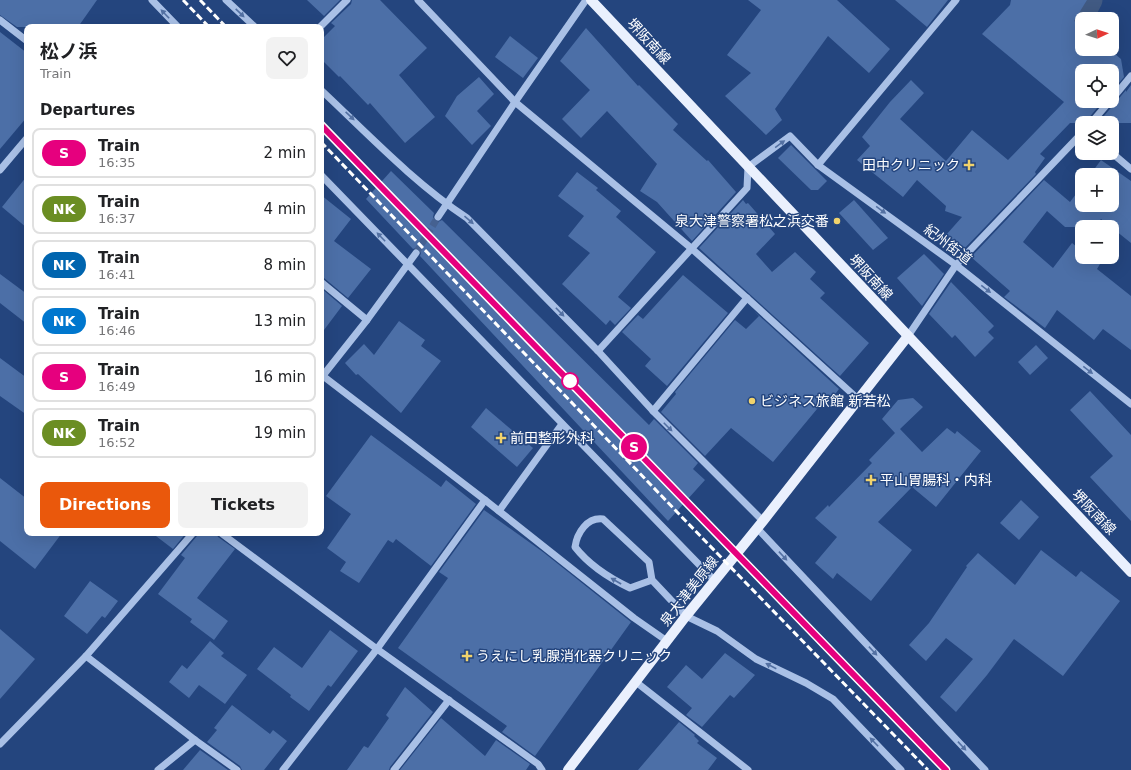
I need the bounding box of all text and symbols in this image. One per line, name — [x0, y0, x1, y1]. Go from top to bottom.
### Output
one-way arrow — [161, 9, 170, 18]
one-way arrow — [235, 9, 245, 18]
north arrow — [1075, 12, 1119, 56]
map controls — [1075, 12, 1119, 264]
street label: 堺阪南線 — [624, 15, 674, 67]
button: heart — [266, 37, 308, 79]
text: 松ノ浜 — [40, 40, 97, 62]
button: locate — [1075, 64, 1119, 108]
text: Train — [40, 66, 71, 81]
text: Departures — [40, 101, 135, 119]
one-way arrow — [345, 111, 354, 120]
button: layers — [1075, 116, 1119, 160]
text: Train — [98, 137, 140, 155]
one-way arrow — [775, 140, 785, 148]
text: 2 min — [263, 144, 306, 162]
text: S — [59, 145, 69, 161]
text: 16:35 — [98, 155, 135, 170]
place label: 田中クリニック — [862, 157, 960, 173]
marker: 田中クリニック — [963, 159, 975, 171]
button: + — [1075, 168, 1119, 212]
text: Train — [98, 193, 140, 211]
text: 4 min — [263, 200, 306, 218]
text: NK — [53, 201, 75, 217]
one-way arrow — [875, 206, 886, 214]
text: 16:37 — [98, 211, 135, 226]
place label: 泉大津警察署松之浜交番 — [675, 213, 829, 229]
one-way arrow — [463, 215, 474, 224]
marker: 泉大津警察署松之浜交番 — [832, 216, 842, 226]
button: − — [1075, 220, 1119, 264]
street label: 紀州街道 — [921, 221, 975, 267]
one-way arrow — [376, 232, 385, 242]
text: Train — [98, 249, 140, 267]
street label: 堺阪南線 — [846, 251, 896, 303]
text: 8 min — [263, 256, 306, 274]
text: NK — [53, 257, 75, 273]
text: 16:41 — [98, 267, 135, 282]
one-way arrow — [981, 285, 992, 294]
text: Train — [98, 305, 140, 323]
one-way arrow — [555, 307, 565, 317]
text: 13 min — [254, 312, 306, 330]
text: NK — [53, 313, 75, 329]
text: 16:46 — [98, 323, 135, 338]
text: Train — [98, 361, 140, 379]
one-way arrow — [1083, 366, 1094, 374]
text: 16 min — [254, 368, 306, 386]
text: S — [59, 369, 69, 385]
unlabelled marker — [561, 372, 579, 390]
text: 16:49 — [98, 379, 135, 394]
place label: ビジネス旅館 新若松 — [760, 393, 890, 409]
marker: ビジネス旅館 新若松 — [747, 396, 757, 406]
text: Train — [98, 417, 140, 435]
one-way arrow — [664, 422, 673, 432]
text: 19 min — [254, 424, 306, 442]
text: NK — [53, 425, 75, 441]
place label: 前田整形外科 — [510, 430, 594, 446]
marker: 前田整形外科 — [495, 432, 507, 444]
line badge: S — [621, 434, 647, 460]
text: 16:52 — [98, 435, 135, 450]
text: S — [629, 439, 639, 455]
place label: 平山胃腸科・内科 — [880, 472, 992, 488]
marker: 平山胃腸科・内科 — [865, 474, 877, 486]
button: Directions — [40, 482, 170, 528]
button: Tickets — [178, 482, 308, 528]
street label: 堺阪南線 — [1069, 486, 1119, 538]
one-way arrow — [779, 551, 788, 561]
street label: 泉大津美原線 — [657, 553, 721, 629]
one-way arrow — [610, 577, 622, 584]
one-way arrow — [868, 646, 877, 656]
place label: うえにし乳腺消化器クリニック — [476, 648, 672, 664]
marker: うえにし乳腺消化器クリニック — [461, 650, 473, 662]
one-way arrow — [765, 663, 776, 669]
one-way arrow — [869, 737, 879, 747]
one-way arrow — [957, 740, 966, 751]

